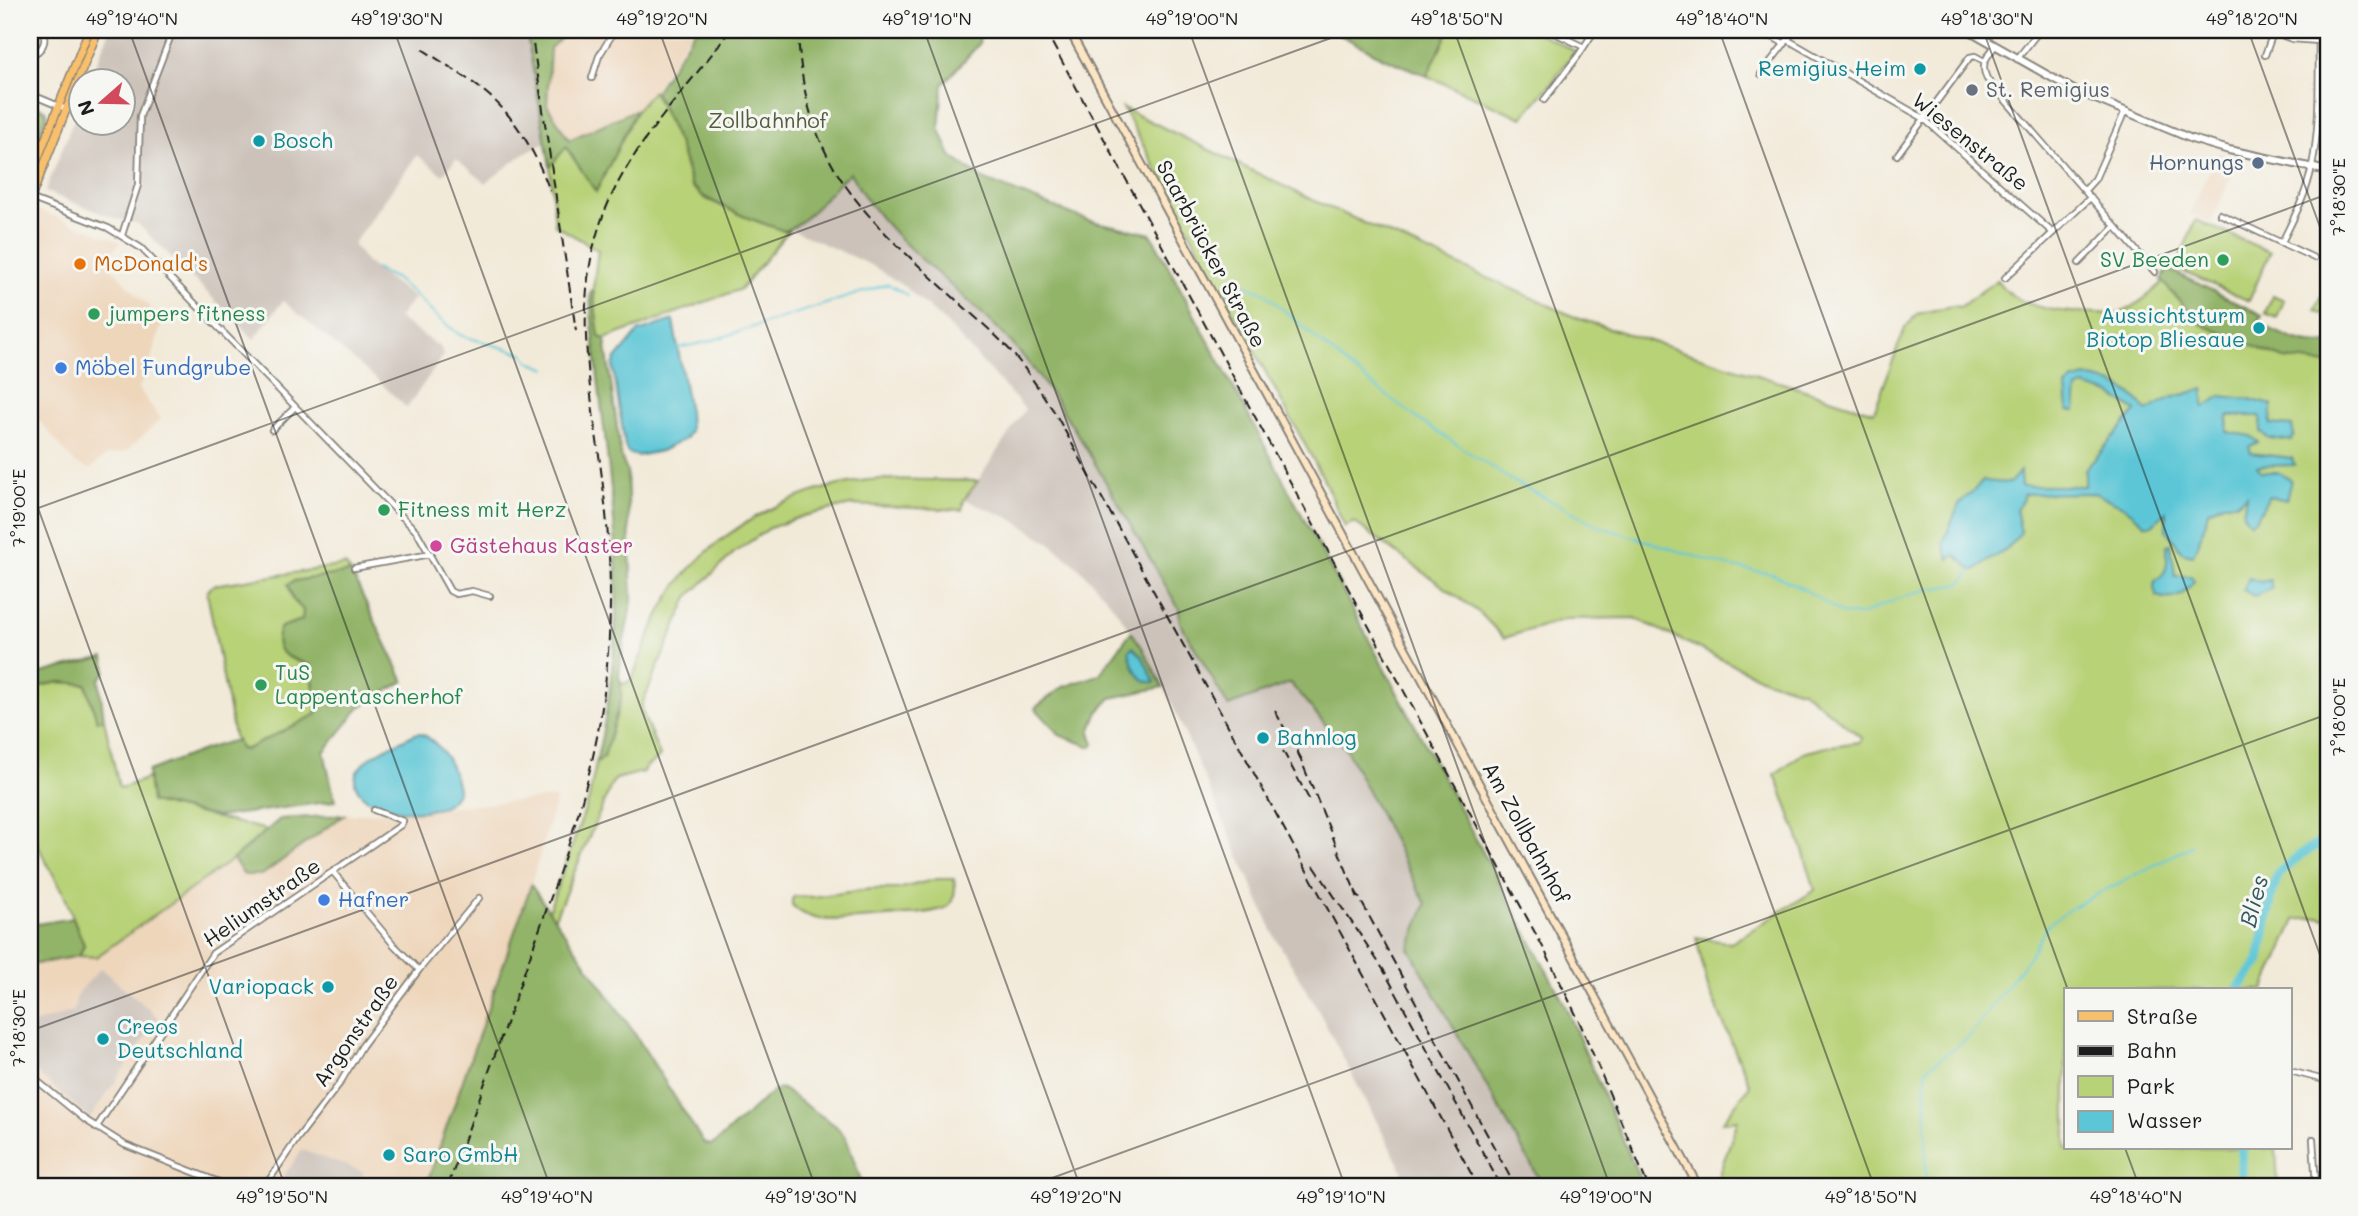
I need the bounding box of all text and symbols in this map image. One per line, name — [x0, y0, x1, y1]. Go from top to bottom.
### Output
text: 49°19'40"N — [86, 6, 178, 30]
text: 49°19'30"N — [351, 6, 443, 30]
text: 49°19'20"N — [616, 6, 708, 30]
text: 49°19'10"N — [882, 6, 972, 30]
text: 49°19'00"N — [1146, 6, 1238, 30]
text: 49°18'50"N — [1411, 6, 1503, 30]
text: 49°18'40"N — [1676, 6, 1768, 30]
text: 49°18'30"N — [1941, 6, 2033, 30]
text: 49°18'20"N — [2206, 6, 2298, 30]
place label: Remigius Heim — [1758, 54, 1906, 81]
marker: Remigius Heim — [1912, 61, 1928, 77]
north arrow — [66, 66, 136, 136]
place label: St. Remigius — [1986, 75, 2110, 102]
marker: St. Remigius — [1964, 82, 1980, 98]
street label: Wiesenstraße — [1907, 86, 2035, 196]
text: N — [71, 97, 100, 119]
park label: Zollbahnhof — [708, 106, 829, 133]
place label: Bosch — [273, 126, 333, 153]
marker: Bosch — [251, 133, 267, 149]
place label: Hornungs — [2149, 148, 2244, 175]
street label: Saarbrücker Straße — [1151, 155, 1273, 352]
marker: Hornungs — [2250, 155, 2266, 171]
text: 7°18'30"E — [2326, 158, 2350, 236]
place label: SV Beeden — [2100, 245, 2209, 272]
place label: McDonald's — [94, 249, 208, 276]
marker: SV Beeden — [2215, 252, 2231, 268]
marker: McDonald's — [72, 256, 88, 272]
place label: jumpers fitness — [106, 299, 266, 326]
place label: Aussichtsturm Biotop Bliesaue — [2086, 301, 2245, 352]
marker: jumpers fitness — [86, 306, 102, 322]
marker: Aussichtsturm Biotop Bliesaue — [2251, 320, 2267, 336]
place label: Möbel Fundgrube — [75, 353, 251, 380]
marker: Möbel Fundgrube — [53, 360, 69, 376]
text: 7°19'00"E — [6, 469, 30, 547]
place label: Fitness mit Herz — [398, 495, 566, 522]
marker: Fitness mit Herz — [376, 502, 392, 518]
place label: Gästehaus Kaster — [450, 531, 633, 558]
marker: Gästehaus Kaster — [428, 538, 444, 554]
place label: TuS Lappentascherhof — [275, 658, 463, 709]
marker: TuS Lappentascherhof — [253, 677, 269, 693]
text: 7°18'00"E — [2326, 678, 2350, 756]
place label: Bahnlog — [1277, 723, 1357, 750]
marker: Bahnlog — [1255, 730, 1271, 746]
street label: Am Zollbahnhof — [1477, 757, 1578, 908]
street label: Heliumstraße — [197, 851, 325, 952]
water label: Blies — [2232, 871, 2274, 930]
place label: Hafner — [338, 885, 409, 912]
marker: Hafner — [316, 892, 332, 908]
street label: Argonstraße — [306, 969, 403, 1091]
place label: Variopack — [208, 972, 314, 999]
marker: Variopack — [320, 979, 336, 995]
legend — [2064, 988, 2292, 1150]
text: 7°18'30"E — [6, 989, 30, 1067]
text: Straße — [2127, 1002, 2198, 1029]
place label: Creos Deutschland — [117, 1012, 243, 1063]
marker: Creos Deutschland — [95, 1031, 111, 1047]
text: Bahn — [2127, 1036, 2177, 1063]
text: Park — [2127, 1072, 2175, 1099]
text: Wasser — [2127, 1106, 2202, 1133]
place label: Saro GmbH — [403, 1140, 518, 1167]
marker: Saro GmbH — [381, 1147, 397, 1163]
text: 49°19'50"N — [236, 1184, 328, 1208]
text: 49°19'40"N — [501, 1184, 593, 1208]
text: 49°19'30"N — [765, 1184, 857, 1208]
text: 49°19'20"N — [1030, 1184, 1122, 1208]
text: 49°19'10"N — [1296, 1184, 1386, 1208]
text: 49°19'00"N — [1560, 1184, 1652, 1208]
text: 49°18'50"N — [1825, 1184, 1917, 1208]
text: 49°18'40"N — [2090, 1184, 2182, 1208]

